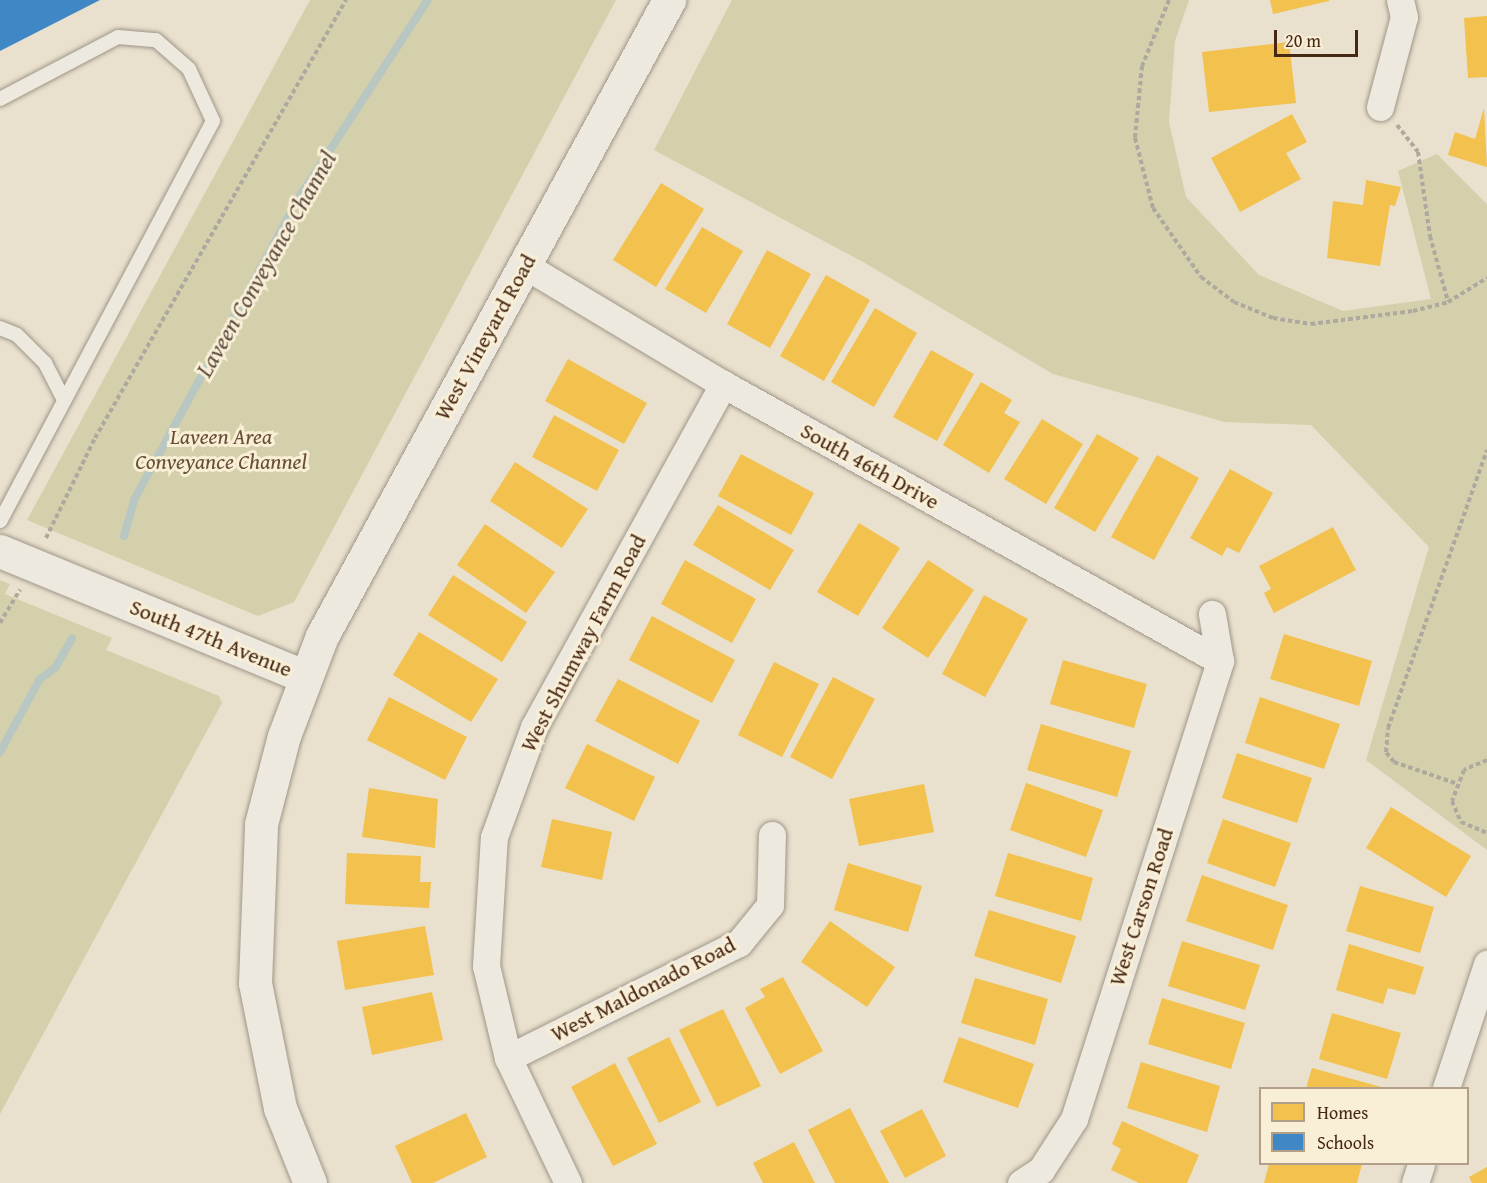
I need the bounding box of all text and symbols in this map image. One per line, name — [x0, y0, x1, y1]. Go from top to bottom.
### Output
scale bar — [1277, 18, 1361, 56]
text: 20 m — [1285, 27, 1321, 54]
water label: Laveen Conveyance Channel — [190, 146, 342, 382]
street label: West Vineyard Road — [429, 250, 541, 424]
street label: South 46th Drive — [796, 417, 944, 515]
park label: Laveen Area Conveyance Channel — [135, 423, 307, 475]
street label: West Shumway Farm Road — [515, 530, 651, 756]
street label: South 47th Avenue — [126, 593, 296, 683]
street label: West Carson Road — [1103, 825, 1179, 989]
street label: West Maldonado Road — [546, 931, 740, 1047]
legend — [1259, 1087, 1469, 1165]
text: Homes — [1317, 1099, 1368, 1126]
text: Schools — [1317, 1129, 1374, 1156]

